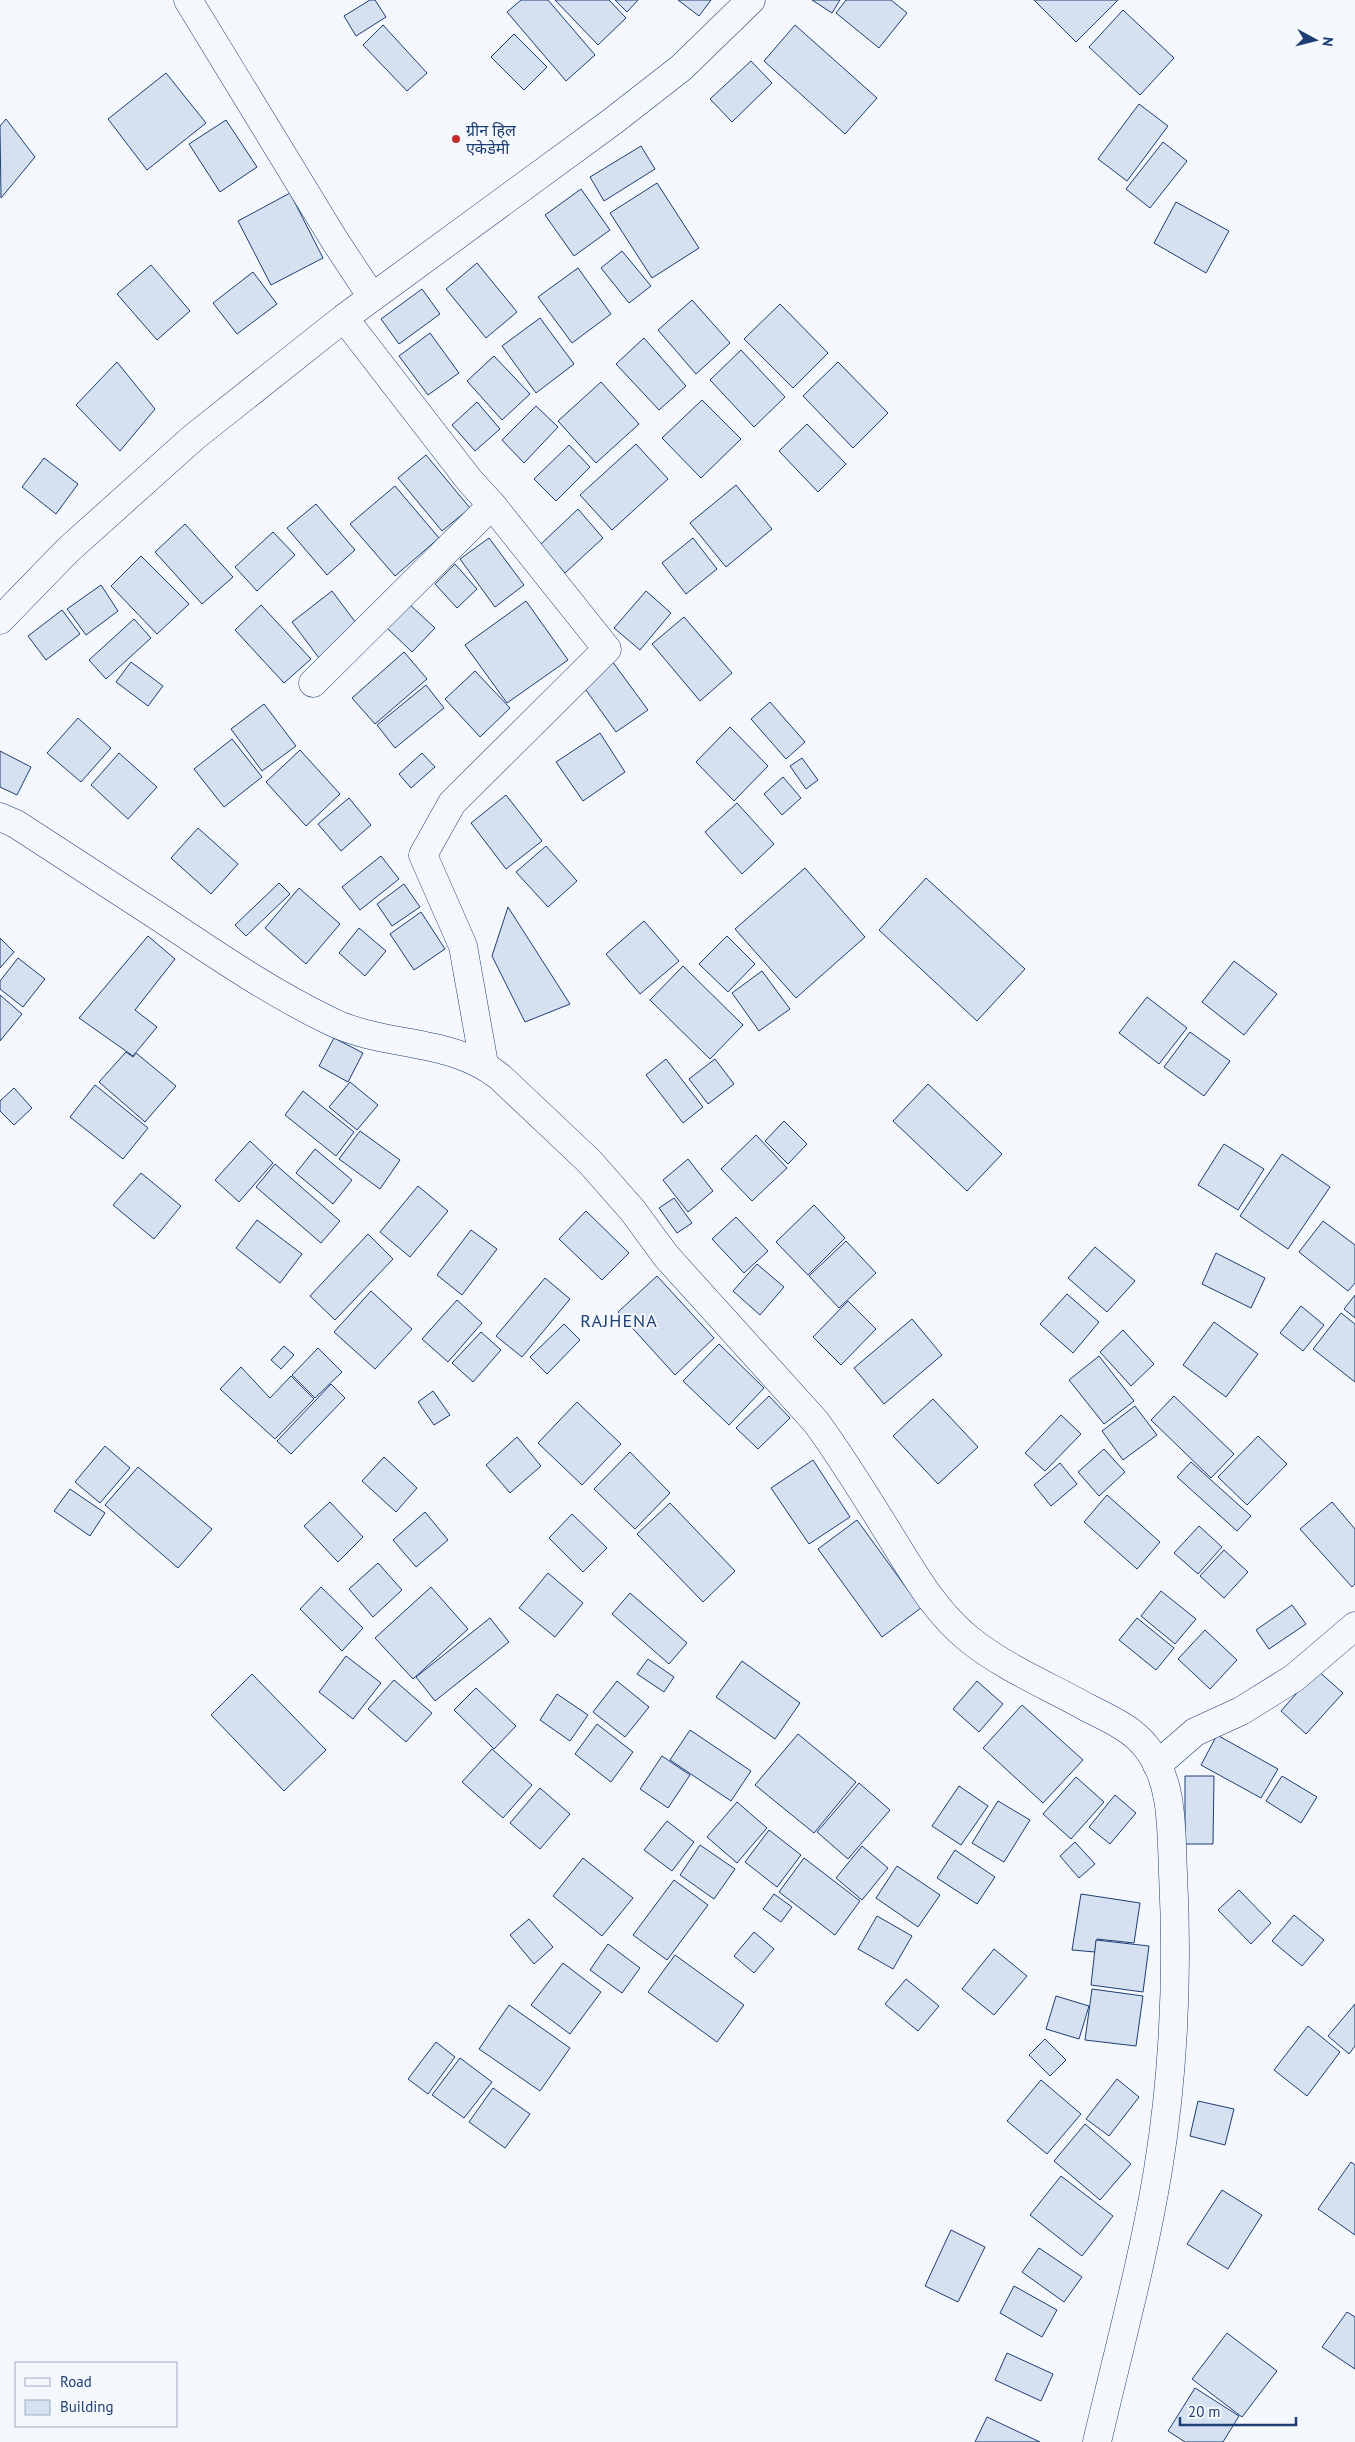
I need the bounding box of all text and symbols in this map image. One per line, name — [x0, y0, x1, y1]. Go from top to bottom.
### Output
north arrow — [1290, 15, 1340, 65]
text: N — [1318, 36, 1337, 47]
place label: ग्रीन हिल एकेडेमी — [466, 120, 517, 158]
marker: ग्रीन हिल एकेडेमी — [450, 133, 462, 145]
district label: RAJHENA — [580, 1309, 658, 1332]
legend — [15, 2362, 178, 2427]
text: Road — [60, 2372, 92, 2391]
scale bar — [1180, 2394, 1296, 2426]
text: Building — [60, 2397, 114, 2416]
text: 20 m — [1188, 2402, 1221, 2421]

